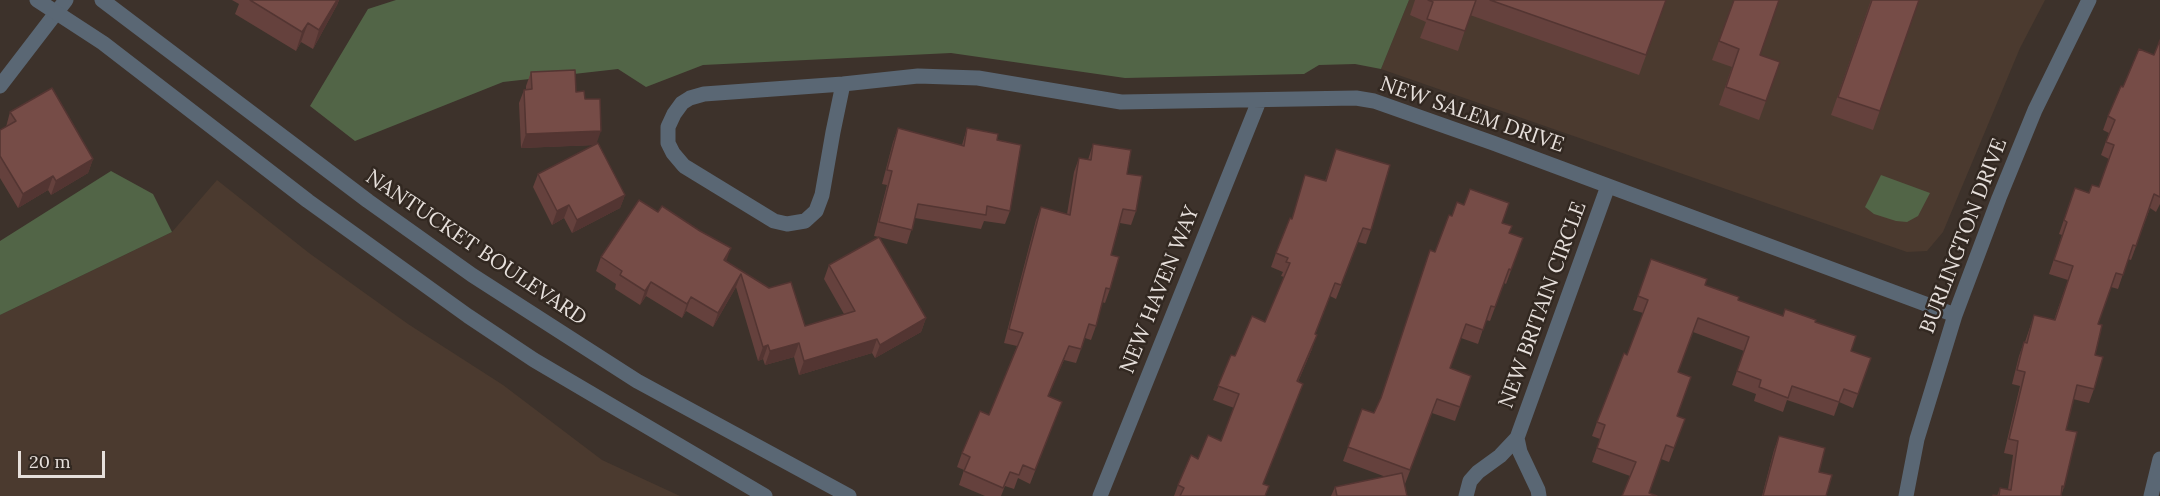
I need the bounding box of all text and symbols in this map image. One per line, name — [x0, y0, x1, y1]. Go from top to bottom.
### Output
street label: NEW SALEM DRIVE — [1377, 72, 1567, 158]
street label: BURLINGTON DRIVE — [1915, 135, 2013, 337]
street label: NANTUCKET BOULEVARD — [361, 165, 591, 331]
street label: NEW BRITAIN CIRCLE — [1494, 198, 1592, 412]
street label: NEW HAVEN WAY — [1115, 203, 1205, 377]
scale bar — [21, 439, 108, 477]
text: 20 m — [29, 450, 71, 473]

